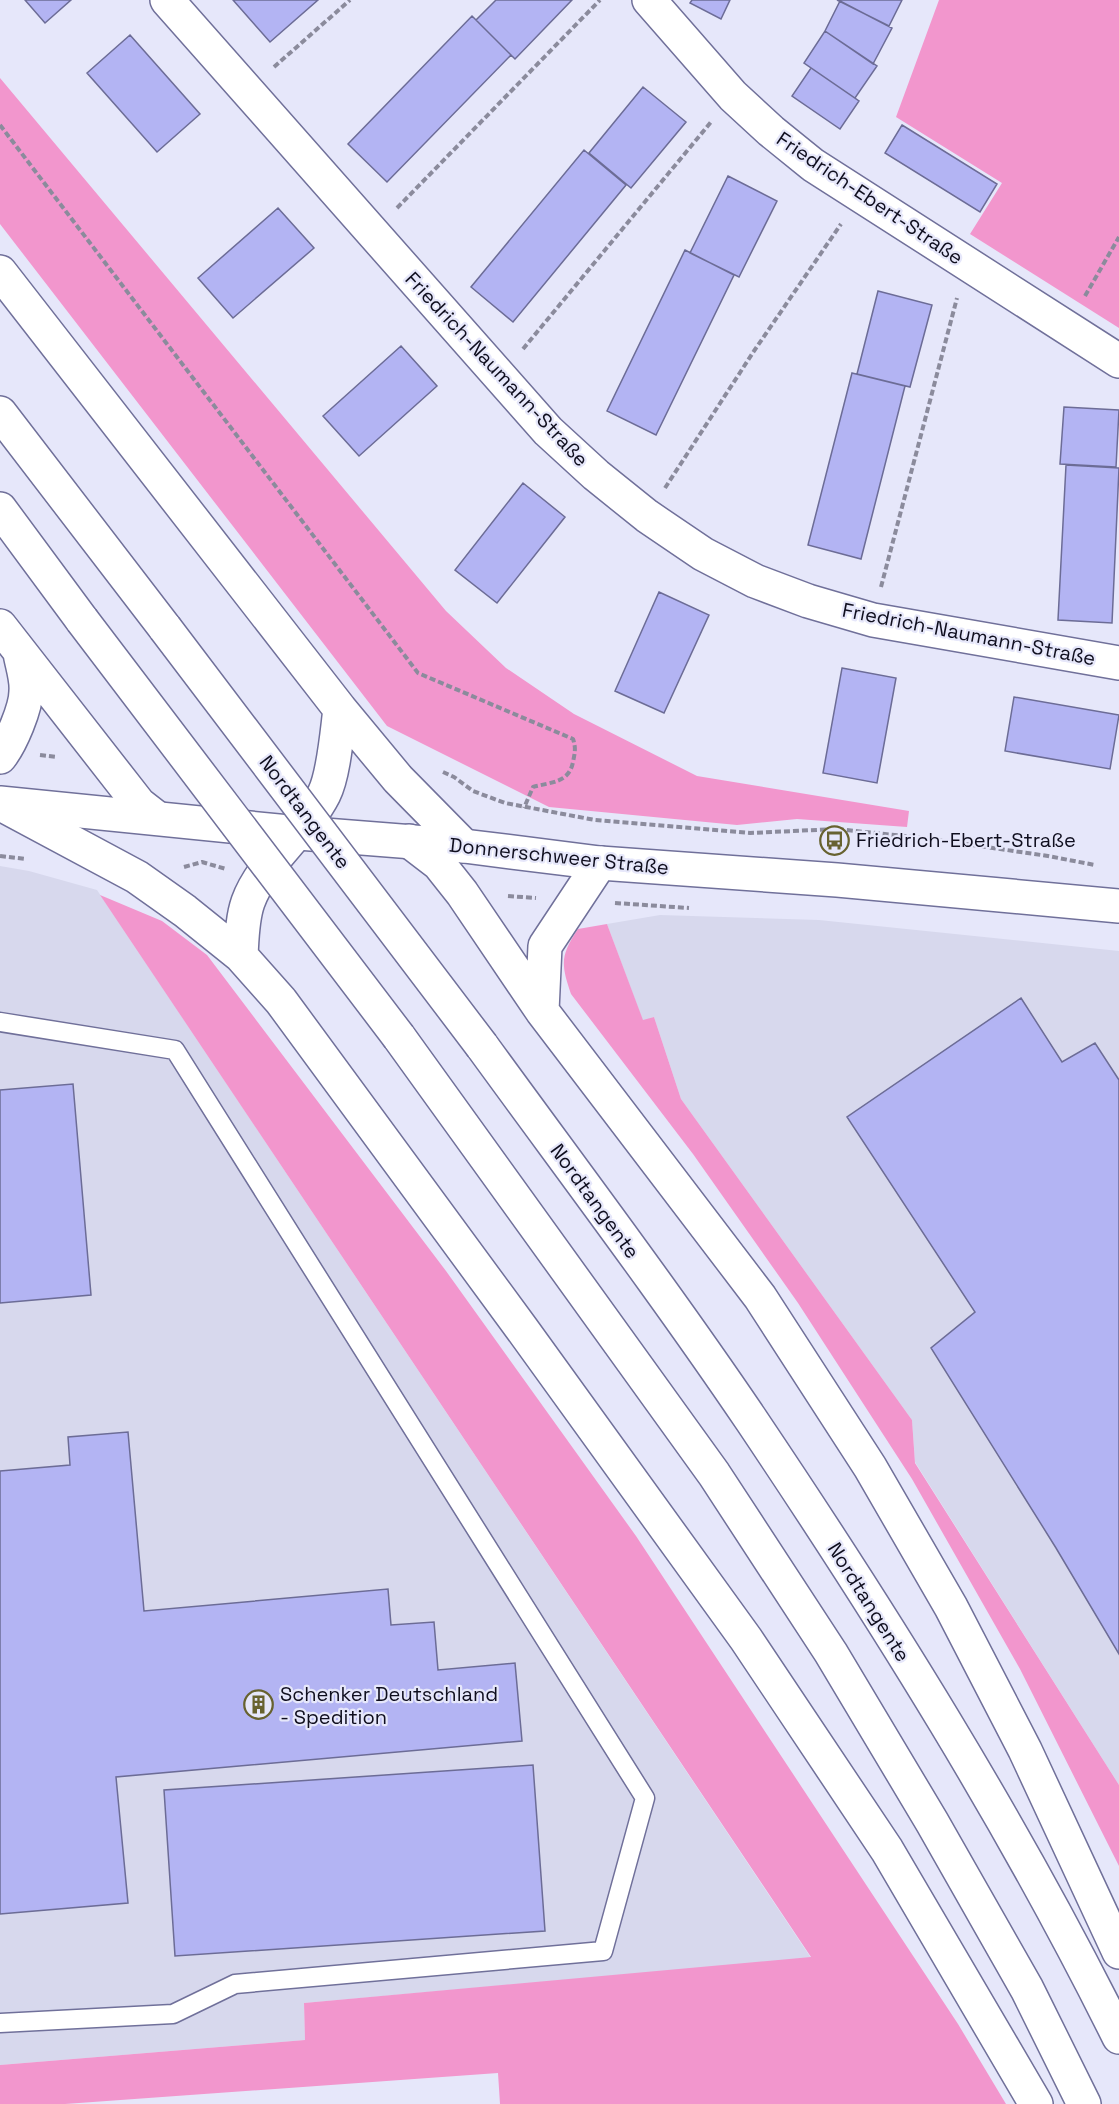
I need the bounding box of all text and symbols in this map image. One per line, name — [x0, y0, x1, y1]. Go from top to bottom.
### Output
street label: Friedrich-Ebert-Straße — [772, 126, 968, 270]
street label: Friedrich-Naumann-Straße — [400, 266, 594, 472]
street label: Friedrich-Naumann-Straße — [840, 597, 1098, 671]
street label: Nordtangente — [254, 750, 356, 874]
bus stop icon: Friedrich-Ebert-Straße — [819, 824, 851, 856]
place label: Friedrich-Ebert-Straße — [856, 827, 1076, 853]
street label: Donnerschweer Straße — [448, 832, 670, 880]
street label: Nordtangente — [545, 1138, 645, 1264]
street label: Nordtangente — [822, 1537, 916, 1667]
place label: Schenker Deutschland - Spedition — [280, 1681, 498, 1730]
building icon: Schenker Deutschland - Spedition — [243, 1689, 275, 1721]

